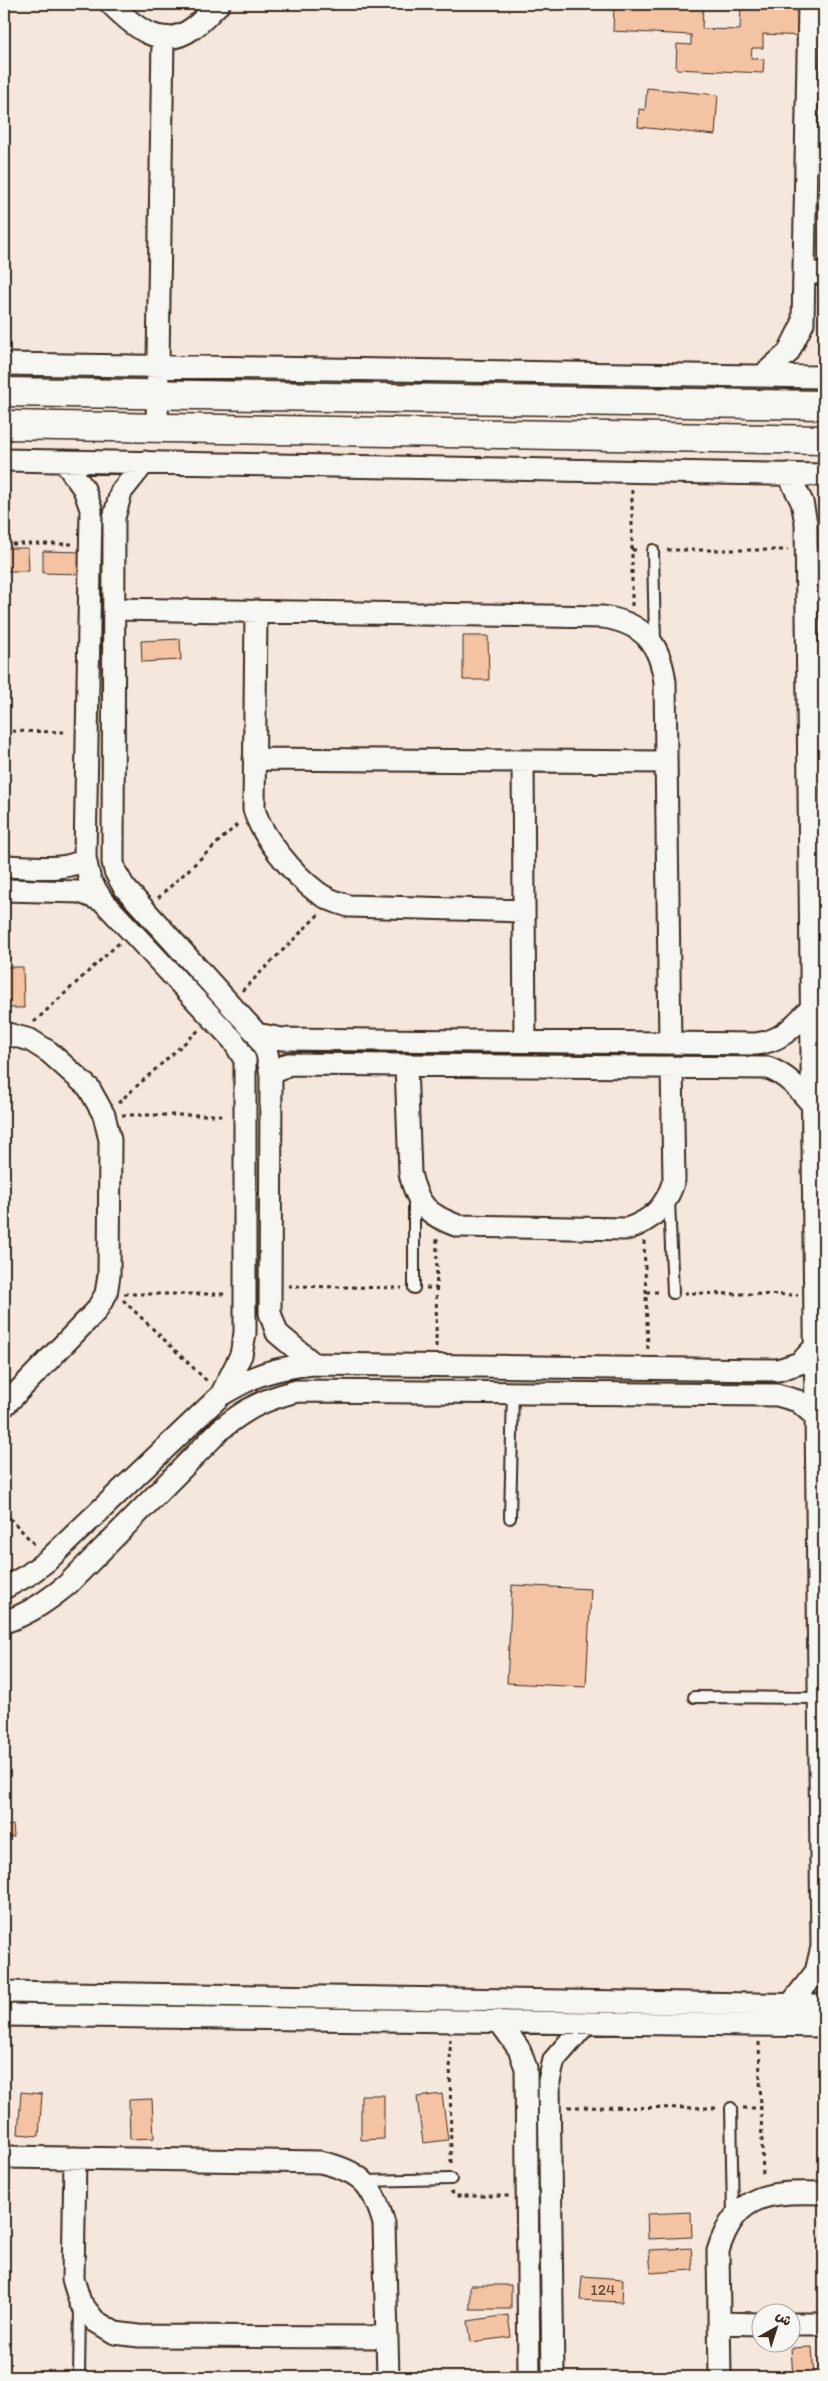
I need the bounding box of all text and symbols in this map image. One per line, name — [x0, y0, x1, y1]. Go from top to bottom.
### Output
house number: 124 — [590, 2280, 616, 2299]
north arrow — [750, 2304, 800, 2354]
text: ش — [773, 2307, 795, 2330]

